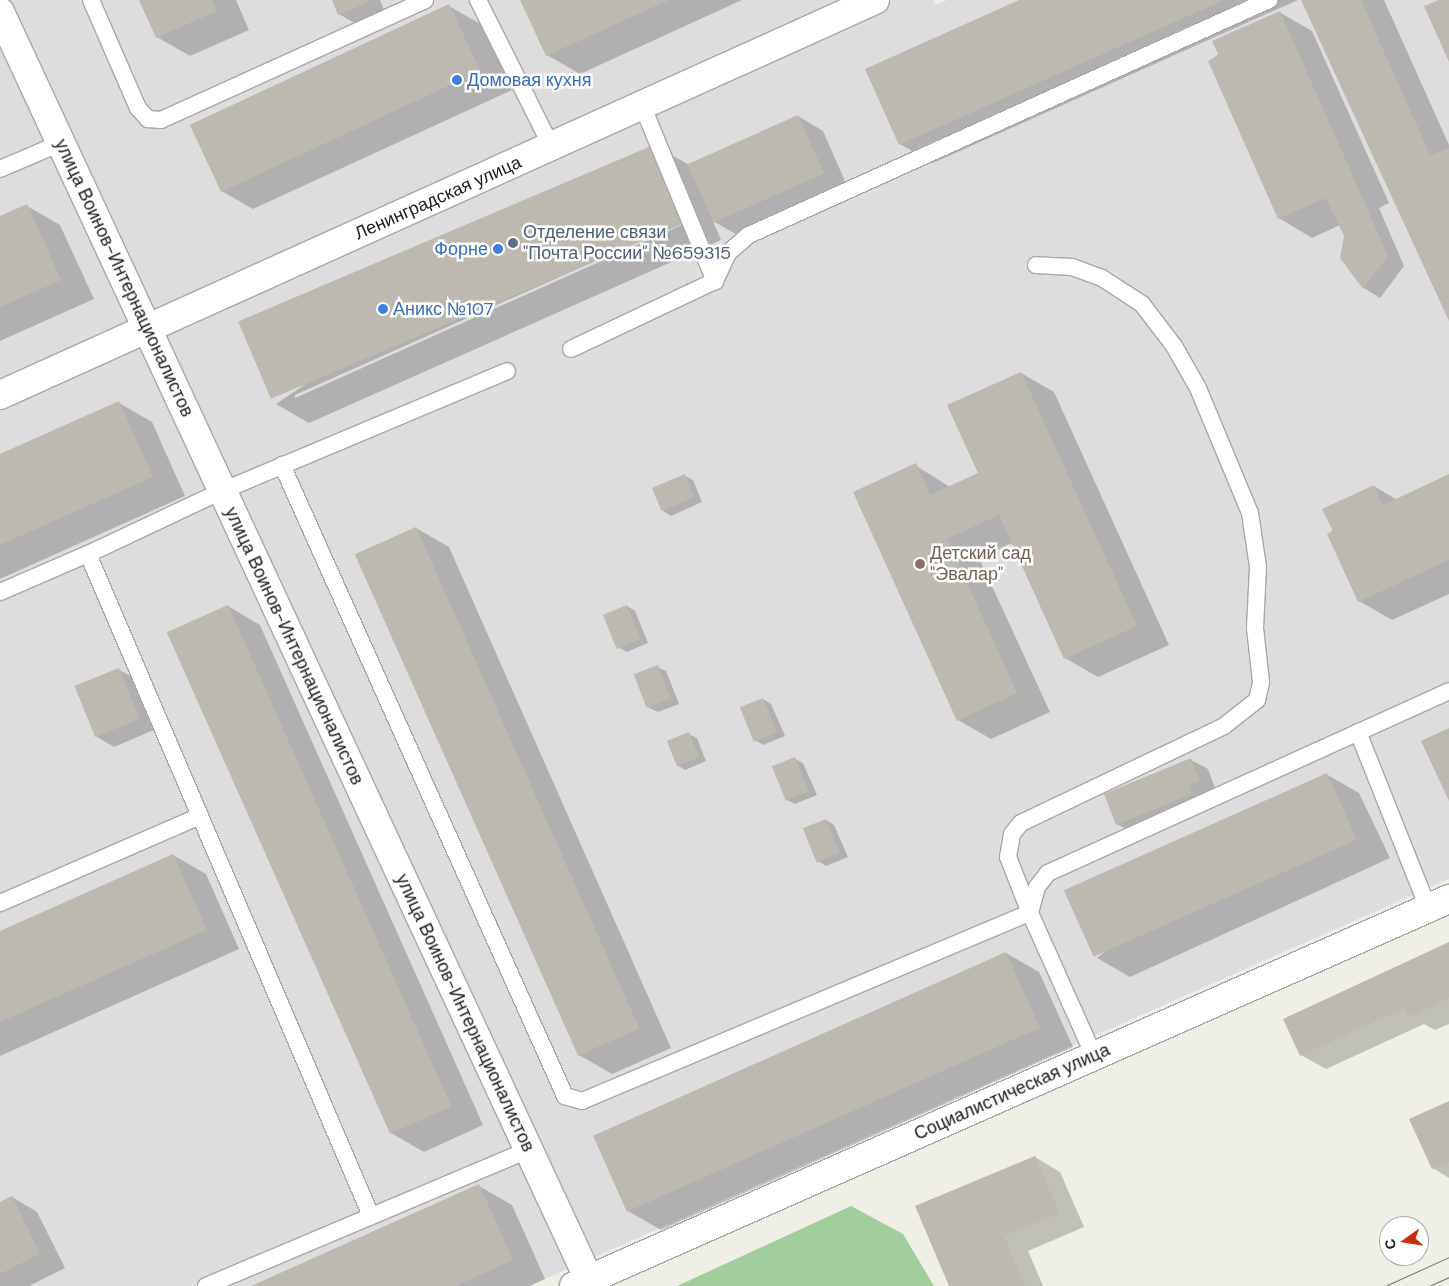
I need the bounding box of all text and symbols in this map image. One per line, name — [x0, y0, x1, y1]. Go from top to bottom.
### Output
place label: Домовая кухня — [467, 69, 591, 91]
marker: Домовая кухня — [451, 74, 463, 86]
street label: улица Воинов-Интернационалистов — [50, 136, 198, 420]
street label: Ленинградская улица — [351, 151, 525, 245]
place label: Отделение связи "Почта России" №659315 — [523, 222, 731, 264]
marker: Отделение связи "Почта России" №659315 — [507, 237, 519, 249]
place label: Форне — [434, 238, 488, 260]
marker: Форне — [492, 243, 504, 255]
place label: Аникс №107 — [393, 298, 493, 320]
marker: Аникс №107 — [377, 303, 389, 315]
street label: улица Воинов-Интернационалистов — [220, 504, 368, 788]
place label: Детский сад "Эвалар" — [930, 543, 1031, 586]
marker: Детский сад "Эвалар" — [914, 558, 926, 570]
street label: улица Воинов-Интернационалистов — [391, 871, 539, 1155]
street label: Социалистическая улица — [911, 1039, 1113, 1145]
north arrow — [1379, 1216, 1429, 1266]
text: С — [1380, 1237, 1400, 1251]

